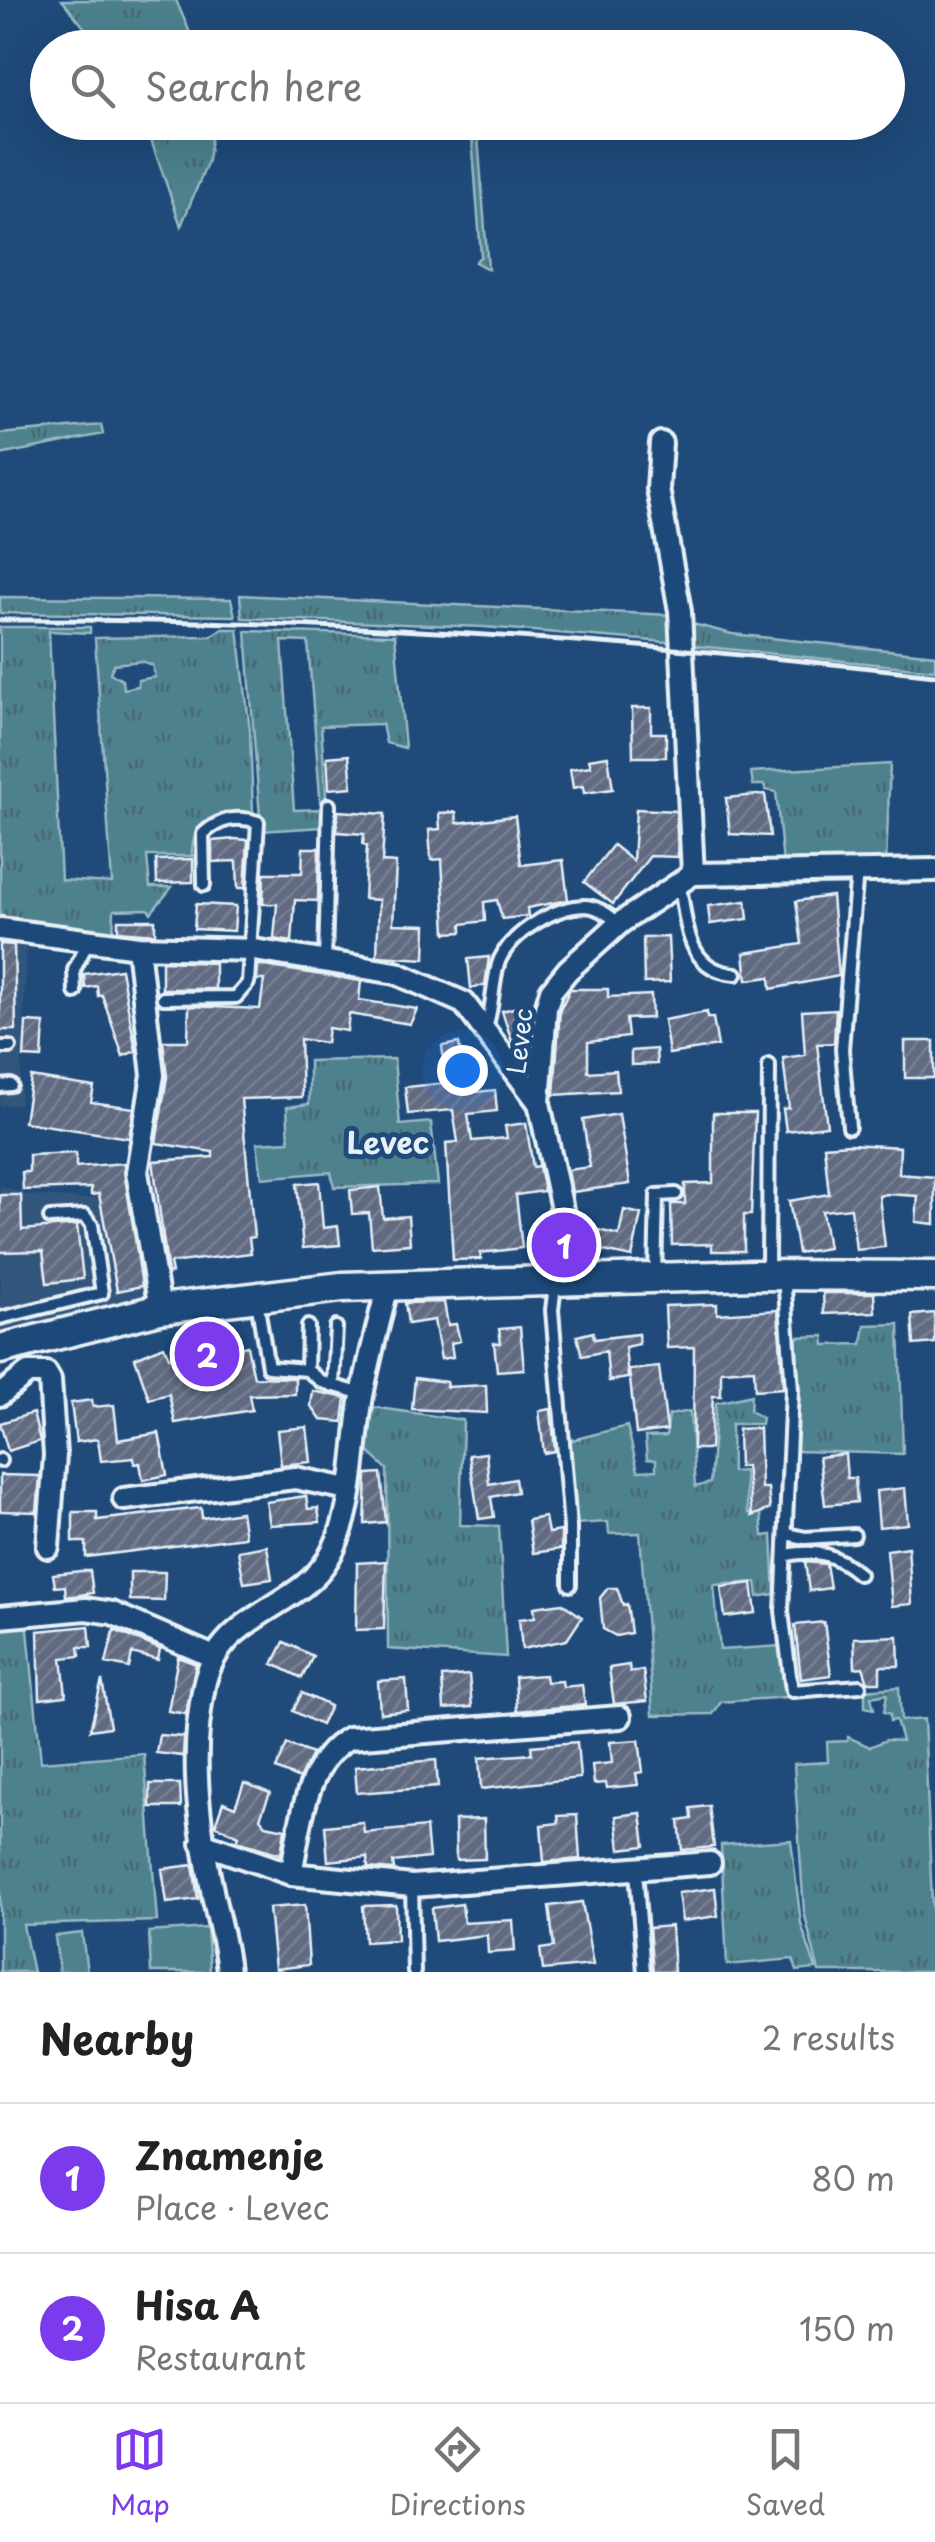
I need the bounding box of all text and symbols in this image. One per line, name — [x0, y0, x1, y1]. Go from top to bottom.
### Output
search box — [30, 30, 905, 140]
text: Search here — [145, 57, 362, 114]
icon: search — [65, 58, 120, 113]
street label: Levec — [496, 1006, 542, 1076]
your location — [437, 1045, 488, 1096]
district label: Levec — [347, 1119, 429, 1164]
pin: 1 — [532, 1208, 596, 1282]
pin: 2 — [174, 1316, 240, 1392]
text: Nearby — [40, 2006, 194, 2069]
text: 2 results — [762, 2013, 895, 2061]
text: Znamenje — [135, 2126, 324, 2183]
text: 1 — [65, 2154, 80, 2202]
text: 80 m — [811, 2154, 895, 2202]
text: Place · Levec — [135, 2183, 329, 2231]
text: Hisa A — [135, 2276, 260, 2333]
text: 2 — [61, 2304, 84, 2352]
text: 150 m — [799, 2304, 895, 2352]
text: Restaurant — [135, 2333, 306, 2381]
tab: Map — [110, 2422, 170, 2525]
tab: Directions — [390, 2422, 526, 2525]
tab: Saved — [746, 2422, 825, 2525]

